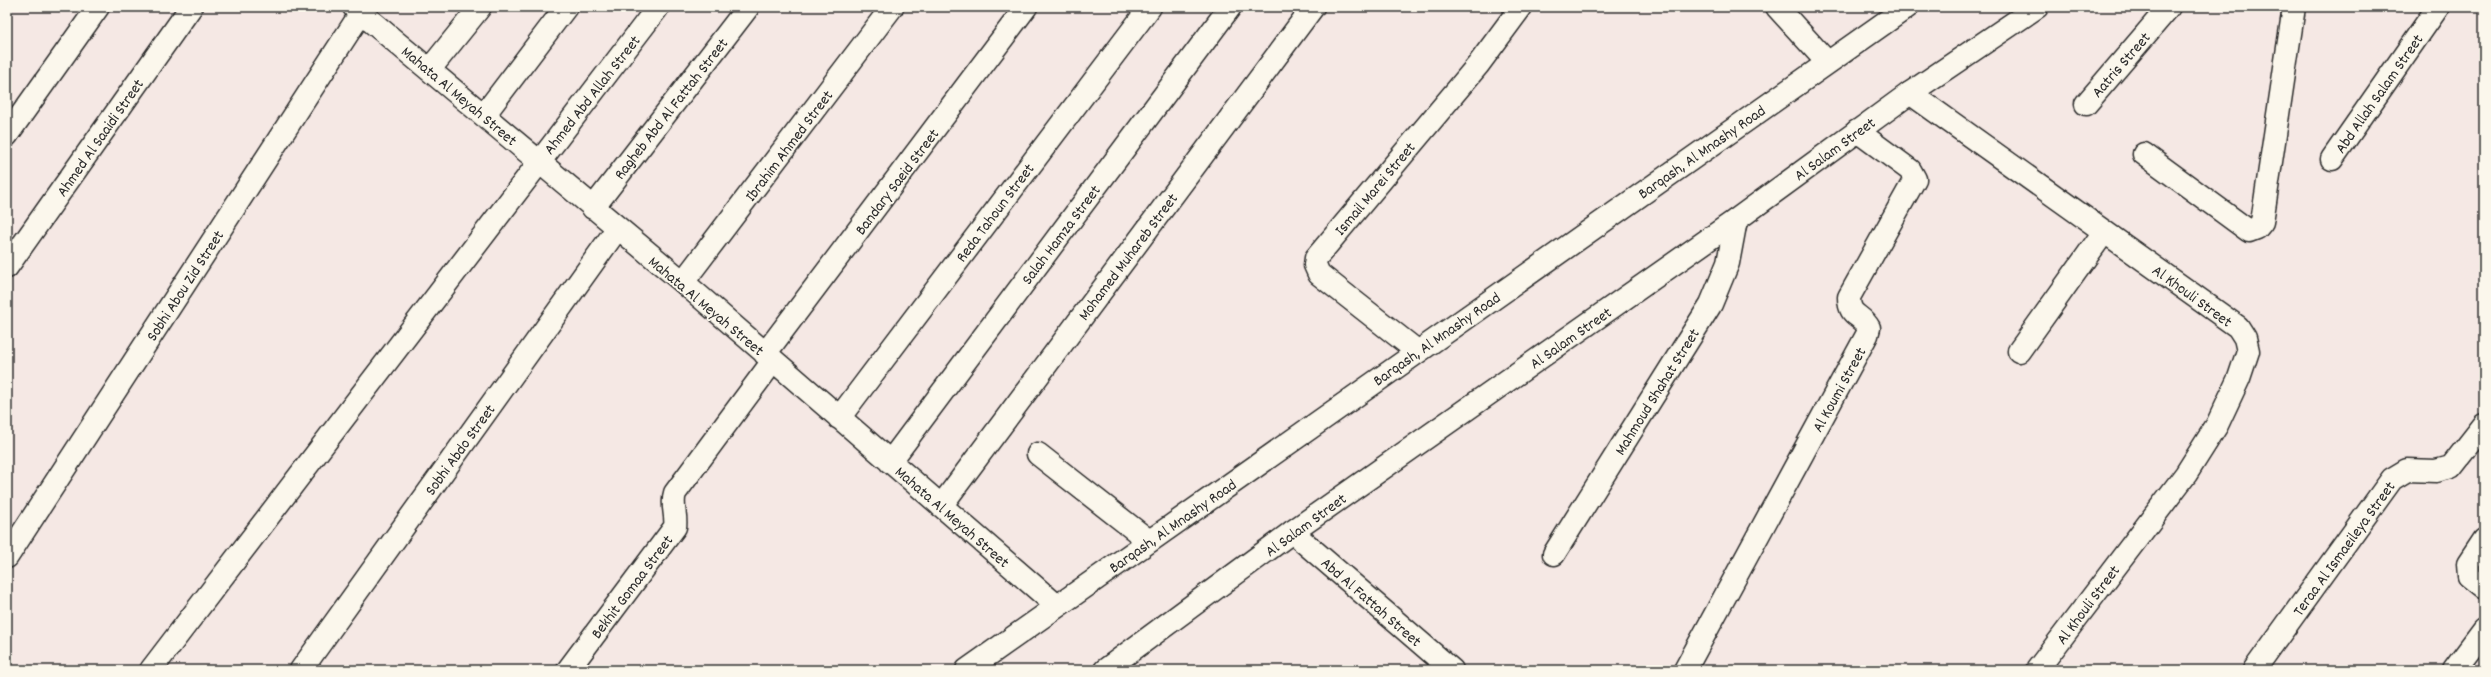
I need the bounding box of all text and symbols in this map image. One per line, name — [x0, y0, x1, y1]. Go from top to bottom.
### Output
street label: Aatris Street — [2087, 28, 2157, 103]
street label: Abd Allah Salam Street — [2330, 30, 2430, 159]
street label: Ahmed Abd Allah Street — [539, 31, 647, 160]
street label: Ragheb Abd Al Fattah Street — [609, 34, 735, 185]
street label: Mahata Al Meyah Street — [395, 41, 521, 152]
street label: Ahmed Al Saaidi Street — [52, 75, 151, 202]
street label: Ibrahim Ahmed Street — [740, 86, 840, 207]
street label: Barqash, Al Mnashy Road — [1634, 100, 1771, 206]
street label: Al Salam Street — [1790, 113, 1881, 187]
street label: Bandary Saeid Street — [850, 124, 946, 241]
street label: Ismail Marei Street — [1330, 138, 1422, 241]
street label: Reda Tahoun Street — [951, 159, 1041, 268]
street label: Salah Hamza Street — [1017, 181, 1107, 290]
street label: Mohamed Muhareb Street — [1073, 189, 1185, 326]
street label: Sobhi Abou Zid Street — [141, 226, 231, 346]
street label: Mahata Al Meyah Street — [642, 251, 768, 362]
street label: Al Khouli Street — [2147, 260, 2236, 334]
street label: Barqash, Al Mnashy Road — [1369, 287, 1506, 393]
street label: Al Salam Street — [1526, 302, 1617, 376]
street label: Mahmoud Shahat Street — [1610, 324, 1706, 460]
street label: Al Koumi Street — [1807, 343, 1873, 437]
street label: Sobhi Abdo Street — [420, 400, 502, 501]
street label: Mahata Al Meyah Street — [889, 462, 1014, 574]
street label: Barqash, Al Mnashy Road — [1105, 474, 1242, 580]
street label: Teraa Al Ismaeileya Street — [2288, 477, 2402, 622]
street label: Al Salam Street — [1261, 489, 1352, 563]
street label: Bekhit Gomaa Street — [586, 531, 680, 644]
street label: Abd Al Fattah Street — [1315, 553, 1426, 653]
street label: Al Khouli Street — [2051, 561, 2127, 650]

